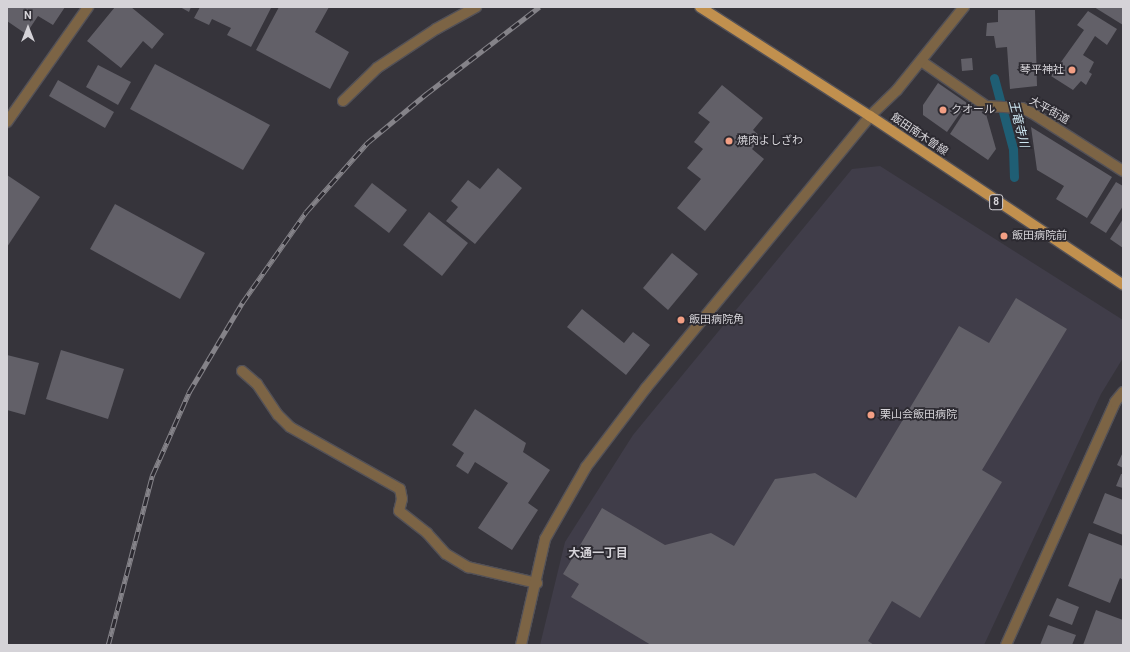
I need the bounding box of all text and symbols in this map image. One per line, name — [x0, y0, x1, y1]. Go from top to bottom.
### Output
north arrow — [8, 8, 48, 48]
text: N — [24, 9, 32, 22]
place label: 琴平神社 — [1020, 63, 1064, 77]
marker: 琴平神社 — [1067, 65, 1077, 75]
street label: 大平街道 — [1027, 95, 1071, 127]
water label: 王竜寺川 — [1005, 99, 1031, 149]
place label: クオール — [951, 103, 995, 117]
marker: クオール — [938, 105, 948, 115]
street label: 飯田南木曽線 — [888, 111, 950, 159]
place label: 焼肉よしざわ — [737, 134, 803, 148]
marker: 焼肉よしざわ — [724, 136, 734, 146]
road number: 8 — [989, 194, 1003, 210]
place label: 飯田病院前 — [1012, 229, 1067, 243]
marker: 飯田病院前 — [999, 231, 1009, 241]
place label: 飯田病院角 — [689, 313, 744, 327]
marker: 飯田病院角 — [676, 315, 686, 325]
place label: 栗山会飯田病院 — [880, 408, 957, 422]
marker: 栗山会飯田病院 — [865, 409, 877, 421]
district label: 大通一丁目 — [568, 547, 628, 561]

